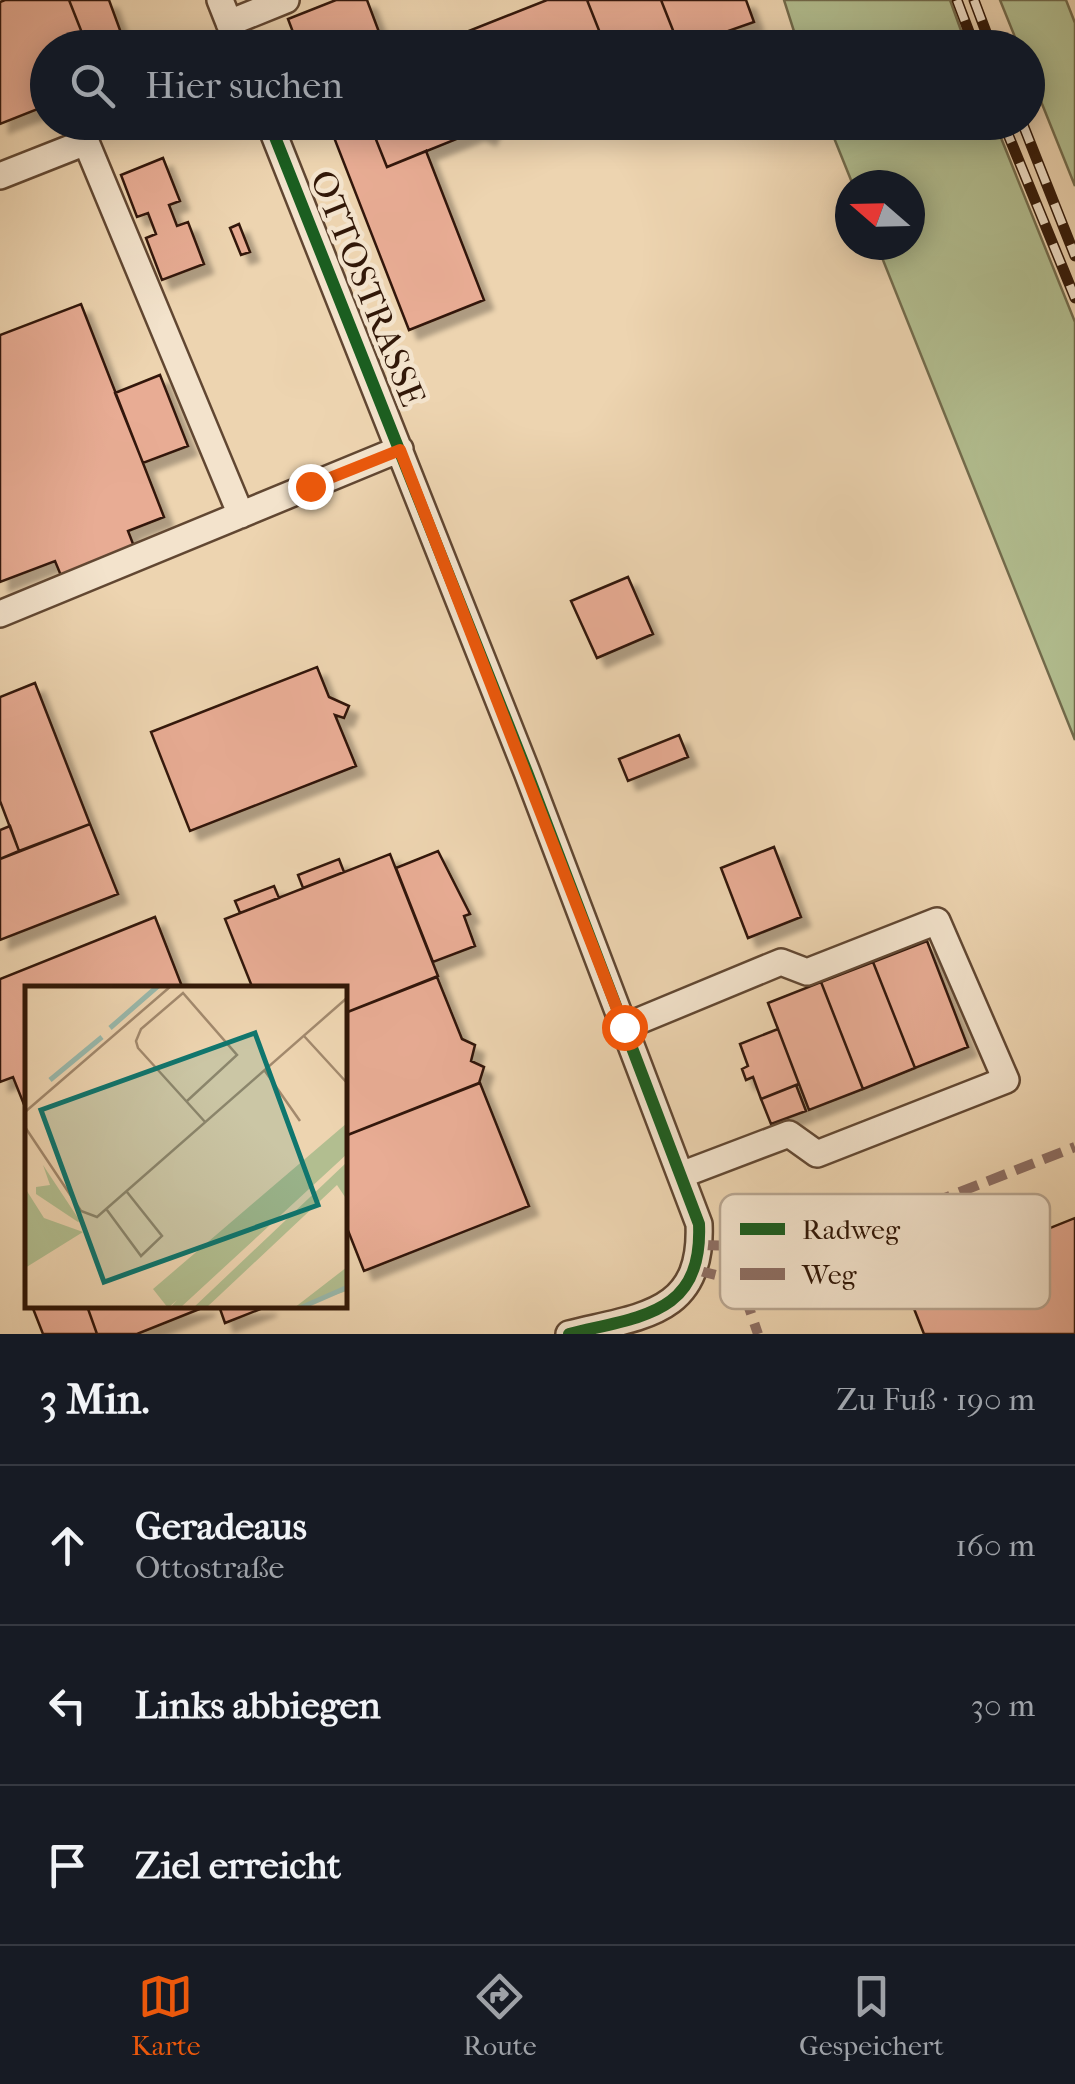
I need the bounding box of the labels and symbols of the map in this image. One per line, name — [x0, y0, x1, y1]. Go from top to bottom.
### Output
street label: OTTOSTRASSE — [302, 164, 433, 412]
north arrow — [835, 170, 925, 260]
route end — [288, 464, 334, 510]
inset map — [25, 986, 348, 1309]
route start — [602, 1005, 648, 1051]
legend — [720, 1194, 1050, 1309]
text: Radweg — [802, 1213, 901, 1246]
text: Weg — [801, 1258, 857, 1291]

